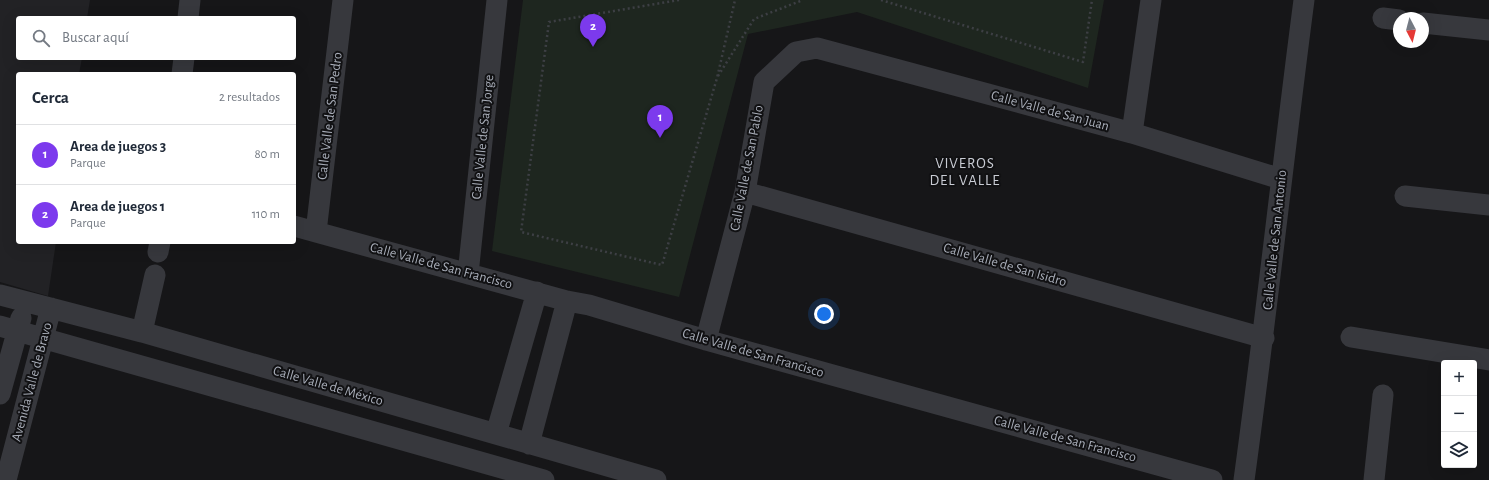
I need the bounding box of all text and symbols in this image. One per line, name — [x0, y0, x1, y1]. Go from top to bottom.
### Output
north arrow — [1393, 12, 1429, 48]
pin: 2 — [580, 14, 606, 47]
search box — [16, 16, 296, 60]
icon: search — [30, 27, 52, 49]
text: Buscar aquí — [62, 30, 129, 45]
street label: Calle Valle de San Pedro — [315, 51, 345, 181]
street label: Calle Valle de San Jorge — [469, 74, 497, 200]
street label: Calle Valle de San Juan — [989, 88, 1111, 134]
text: Cerca — [32, 89, 69, 106]
text: 2 resultados — [219, 91, 280, 104]
street label: Calle Valle de San Pablo — [728, 104, 766, 232]
pin: 1 — [647, 105, 673, 138]
text: Area de juegos 3 — [70, 139, 166, 154]
text: 1 — [43, 148, 47, 161]
text: 80 m — [254, 148, 280, 161]
district label: VIVEROS DEL VALLE — [929, 156, 1001, 188]
text: Parque — [70, 157, 106, 170]
street label: Calle Valle de San Antonio — [1261, 169, 1289, 311]
text: Area de juegos 1 — [70, 199, 165, 214]
text: 2 — [42, 208, 48, 221]
text: 110 m — [252, 208, 280, 221]
text: Parque — [70, 217, 106, 230]
street label: Calle Valle de San Francisco — [368, 240, 514, 292]
street label: Calle Valle de San Isidro — [942, 241, 1068, 289]
your location — [814, 304, 834, 324]
street label: Avenida Valle de Bravo — [9, 321, 55, 443]
street label: Calle Valle de San Francisco — [681, 326, 826, 380]
map controls — [1441, 360, 1477, 468]
button: + — [1441, 360, 1477, 396]
street label: Calle Valle de México — [271, 364, 385, 408]
button: − — [1441, 396, 1477, 432]
street label: Calle Valle de San Francisco — [992, 413, 1138, 465]
button: layers — [1441, 432, 1477, 468]

